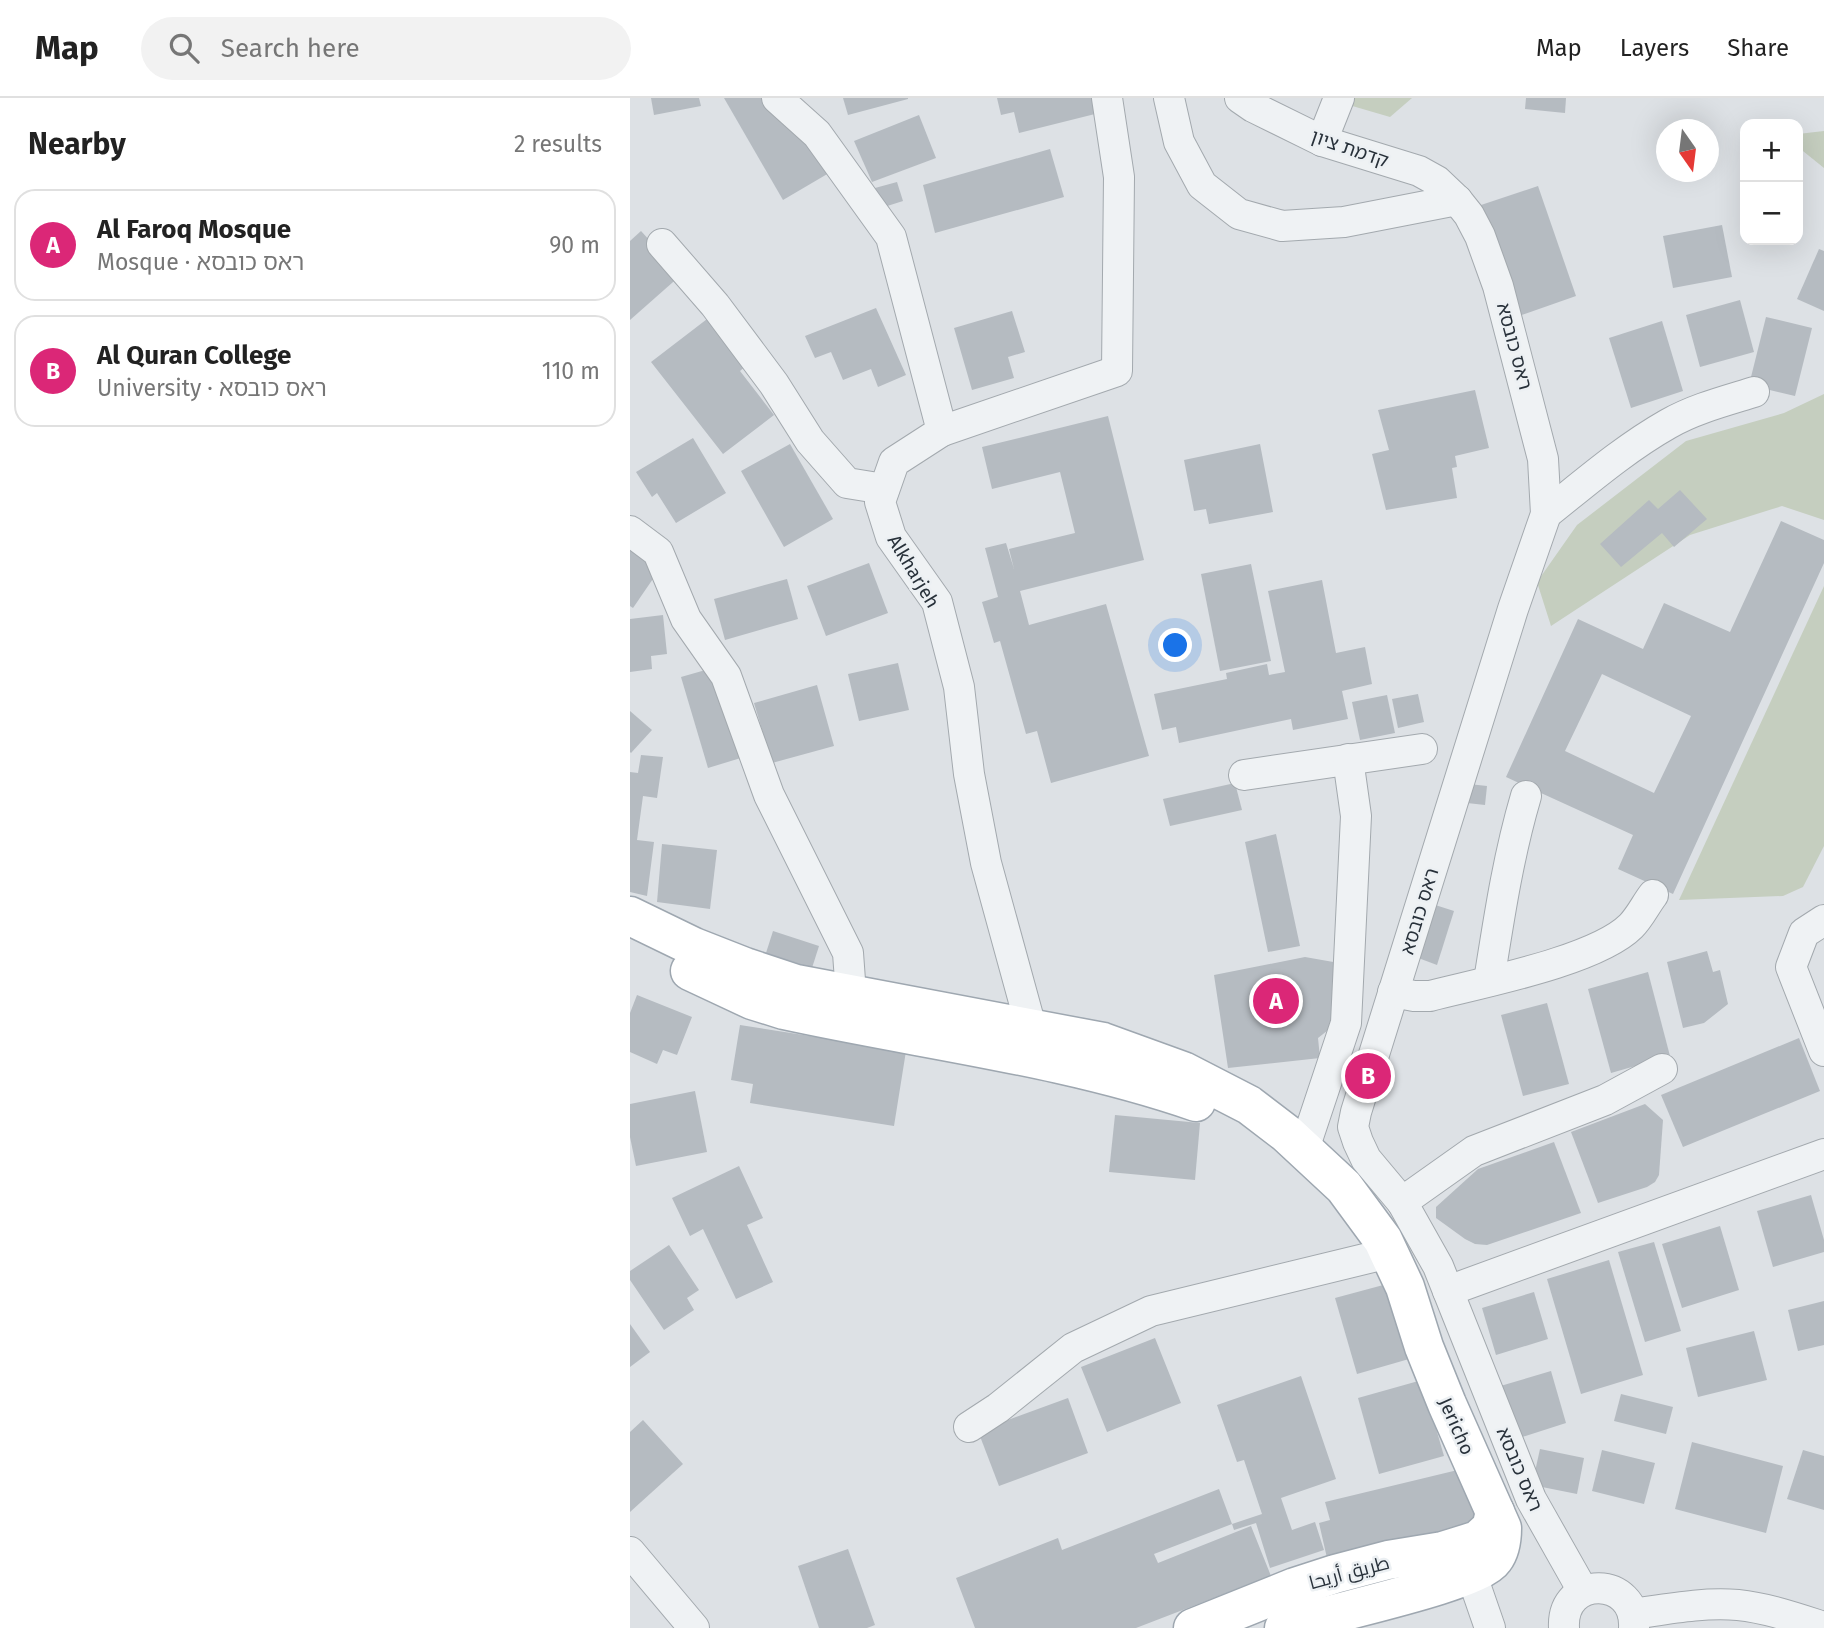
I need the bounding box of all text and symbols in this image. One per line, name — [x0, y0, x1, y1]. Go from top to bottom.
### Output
search box — [141, 17, 631, 80]
text: Map — [35, 28, 99, 68]
icon: search — [165, 29, 203, 67]
text: Search here — [221, 33, 360, 64]
text: Map — [1536, 34, 1582, 62]
text: Layers — [1620, 34, 1689, 62]
text: Share — [1727, 34, 1789, 62]
north arrow — [1656, 119, 1719, 182]
map controls — [1740, 119, 1803, 245]
button: + — [1740, 119, 1803, 182]
street label: קדמת ציון — [1308, 125, 1392, 172]
text: Nearby — [28, 126, 126, 162]
text: 2 results — [514, 130, 602, 158]
button: − — [1740, 182, 1803, 245]
text: Al Faroq Mosque — [97, 214, 291, 245]
text: A — [46, 231, 60, 259]
text: 90 m — [549, 231, 600, 259]
text: Mosque · ראס כובסא — [97, 248, 304, 276]
street label: ראס כובסא — [1492, 300, 1537, 392]
text: Al Quran College — [97, 340, 291, 371]
text: B — [46, 357, 60, 385]
text: 110 m — [542, 357, 600, 385]
text: University · ראס כובסא — [97, 374, 327, 402]
street label: Alkharjeh — [883, 530, 944, 612]
your location — [1158, 628, 1192, 662]
street label: ראס כובסא — [1395, 865, 1443, 957]
pin: A — [1253, 975, 1299, 1027]
pin: B — [1345, 1050, 1391, 1102]
street label: Jericho — [1434, 1394, 1479, 1458]
street label: ראס כובסא — [1492, 1424, 1548, 1515]
street label: طريق أريحا — [1306, 1551, 1392, 1595]

